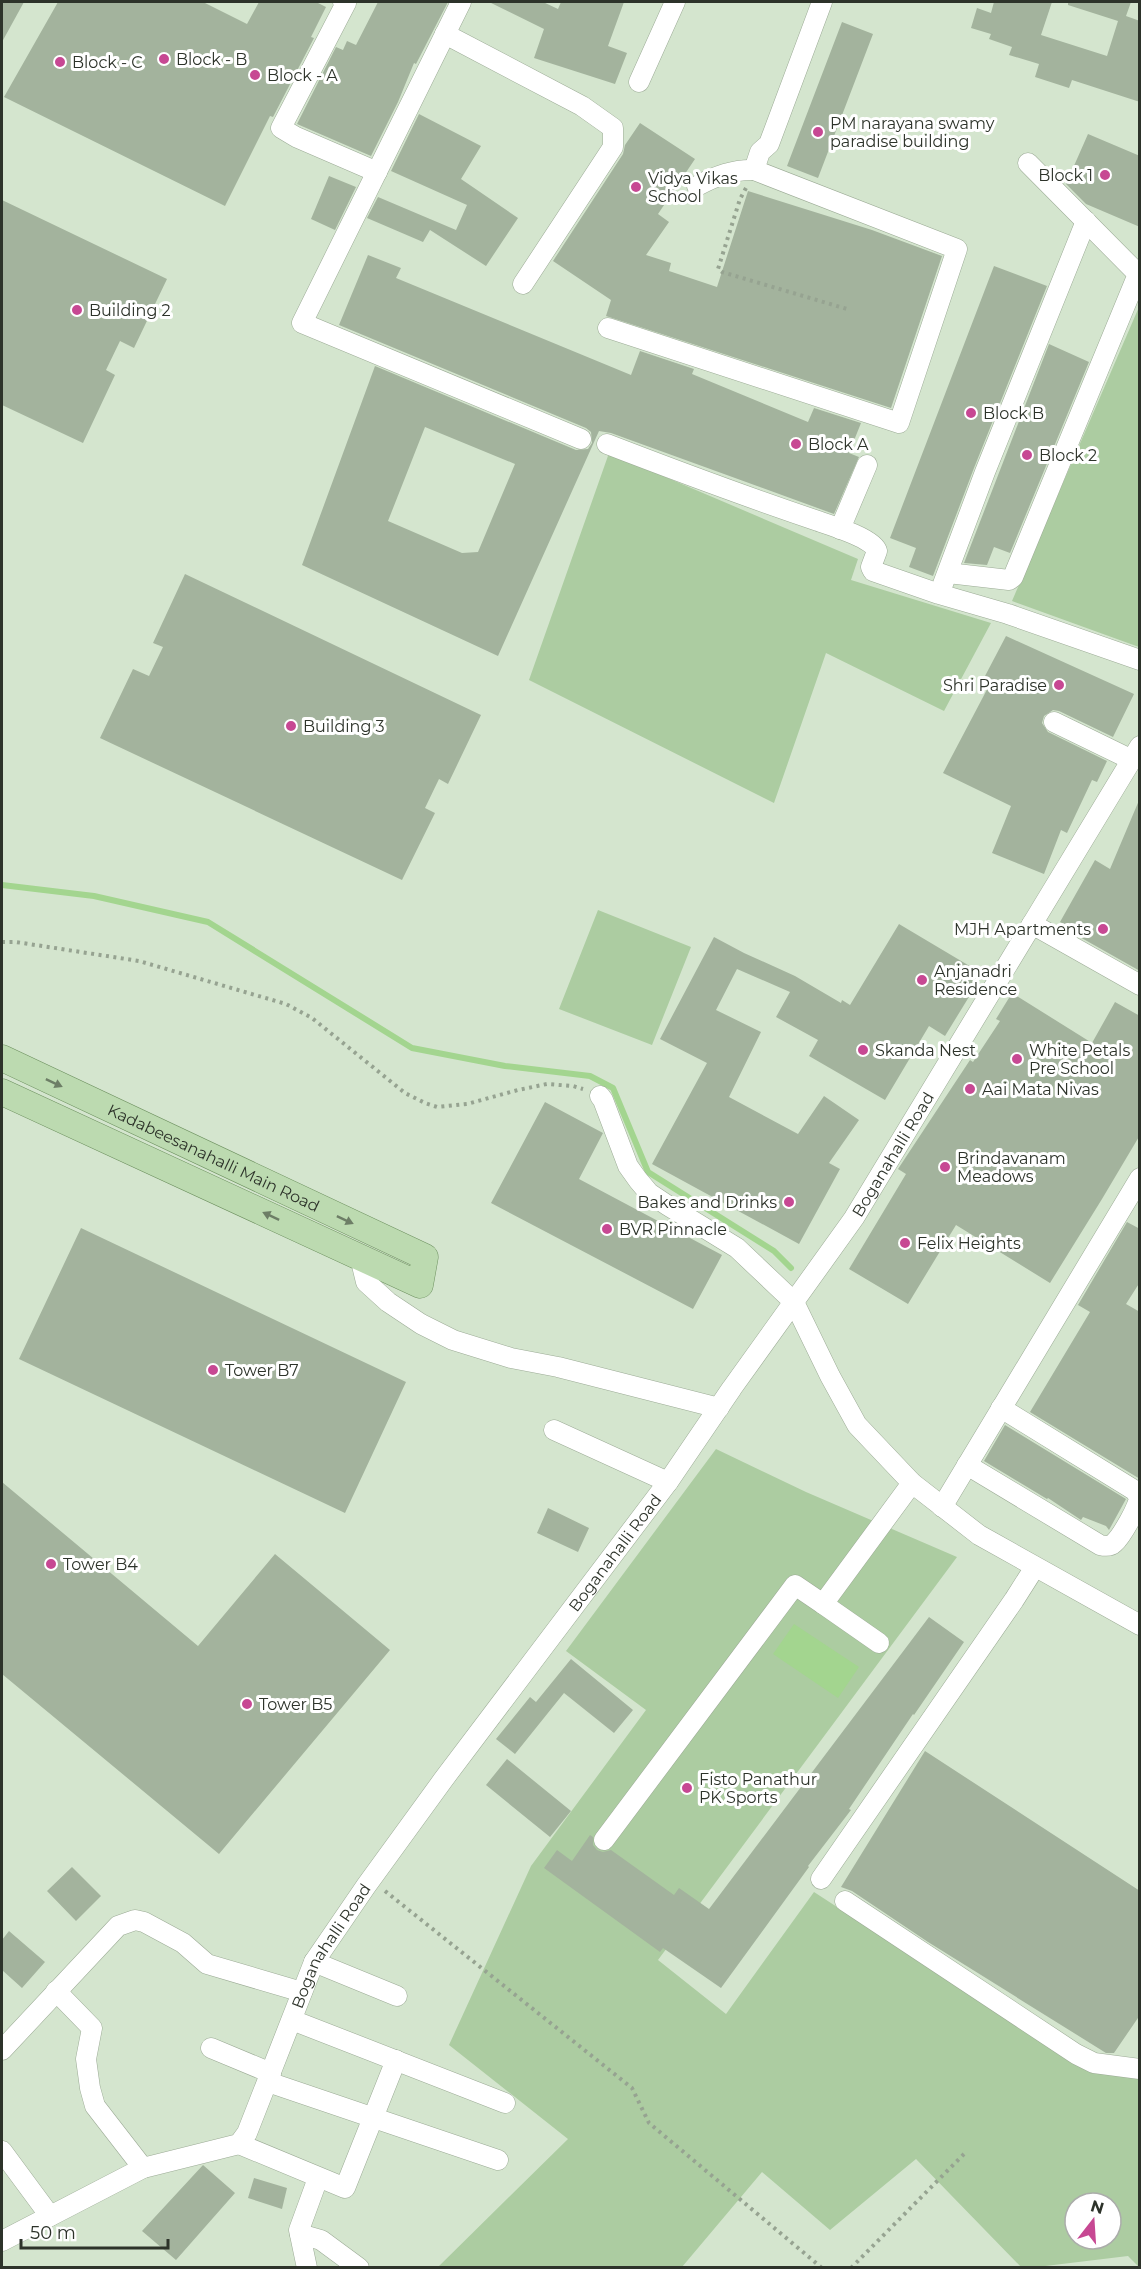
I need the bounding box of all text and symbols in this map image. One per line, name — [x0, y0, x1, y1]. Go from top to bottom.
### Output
place label: Block - B — [176, 50, 247, 69]
marker: Block - B — [157, 52, 171, 66]
place label: Block - C — [72, 53, 143, 72]
marker: Block - C — [53, 55, 67, 69]
place label: Block - A — [267, 66, 338, 85]
marker: Block - A — [248, 68, 262, 82]
place label: PM narayana swamy paradise building — [830, 114, 995, 151]
marker: PM narayana swamy paradise building — [811, 125, 825, 139]
place label: Block 1 — [1038, 166, 1093, 185]
marker: Block 1 — [1098, 168, 1112, 182]
place label: Vidya Vikas School — [648, 169, 738, 206]
marker: Vidya Vikas School — [629, 180, 643, 194]
place label: Building 2 — [89, 301, 171, 320]
marker: Building 2 — [70, 303, 84, 317]
place label: Block B — [983, 404, 1044, 423]
marker: Block B — [964, 406, 978, 420]
place label: Block A — [808, 435, 869, 454]
marker: Block A — [789, 437, 803, 451]
place label: Block 2 — [1039, 446, 1097, 465]
marker: Block 2 — [1020, 448, 1034, 462]
place label: Shri Paradise — [943, 676, 1047, 695]
marker: Shri Paradise — [1052, 678, 1066, 692]
place label: Building 3 — [303, 717, 385, 736]
marker: Building 3 — [284, 719, 298, 733]
place label: MJH Apartments — [954, 920, 1091, 939]
marker: MJH Apartments — [1096, 922, 1110, 936]
place label: Anjanadri Residence — [934, 962, 1017, 999]
marker: Anjanadri Residence — [915, 973, 929, 987]
place label: Skanda Nest — [875, 1041, 976, 1060]
place label: White Petals Pre School — [1029, 1041, 1130, 1078]
marker: Skanda Nest — [856, 1043, 870, 1057]
marker: White Petals Pre School — [1010, 1052, 1024, 1066]
one-way arrow — [46, 1078, 63, 1087]
place label: Aai Mata Nivas — [982, 1080, 1099, 1099]
marker: Aai Mata Nivas — [963, 1082, 977, 1096]
street label: Boganahalli Road — [848, 1089, 938, 1220]
street label: Kadabeesanahalli Main Road — [104, 1100, 323, 1216]
place label: Brindavanam Meadows — [957, 1149, 1066, 1186]
marker: Brindavanam Meadows — [938, 1160, 952, 1174]
place label: Bakes and Drinks — [638, 1193, 777, 1212]
marker: Bakes and Drinks — [782, 1195, 796, 1209]
one-way arrow — [263, 1212, 280, 1221]
one-way arrow — [336, 1215, 353, 1224]
place label: BVR Pinnacle — [619, 1220, 727, 1239]
marker: BVR Pinnacle — [600, 1222, 614, 1236]
place label: Felix Heights — [917, 1234, 1021, 1253]
marker: Felix Heights — [898, 1236, 912, 1250]
place label: Tower B7 — [225, 1361, 299, 1380]
marker: Tower B7 — [206, 1363, 220, 1377]
street label: Boganahalli Road — [565, 1490, 665, 1615]
place label: Tower B4 — [63, 1555, 138, 1574]
marker: Tower B4 — [44, 1557, 58, 1571]
place label: Tower B5 — [259, 1695, 332, 1714]
marker: Tower B5 — [240, 1697, 254, 1711]
place label: Fisto Panathur PK Sports — [699, 1770, 817, 1807]
marker: Fisto Panathur PK Sports — [680, 1781, 694, 1795]
street label: Boganahalli Road — [288, 1880, 375, 2011]
north arrow — [1063, 2191, 1123, 2251]
text: N — [1088, 2196, 1106, 2218]
scale bar — [21, 2212, 168, 2250]
text: 50 m — [30, 2222, 76, 2244]

